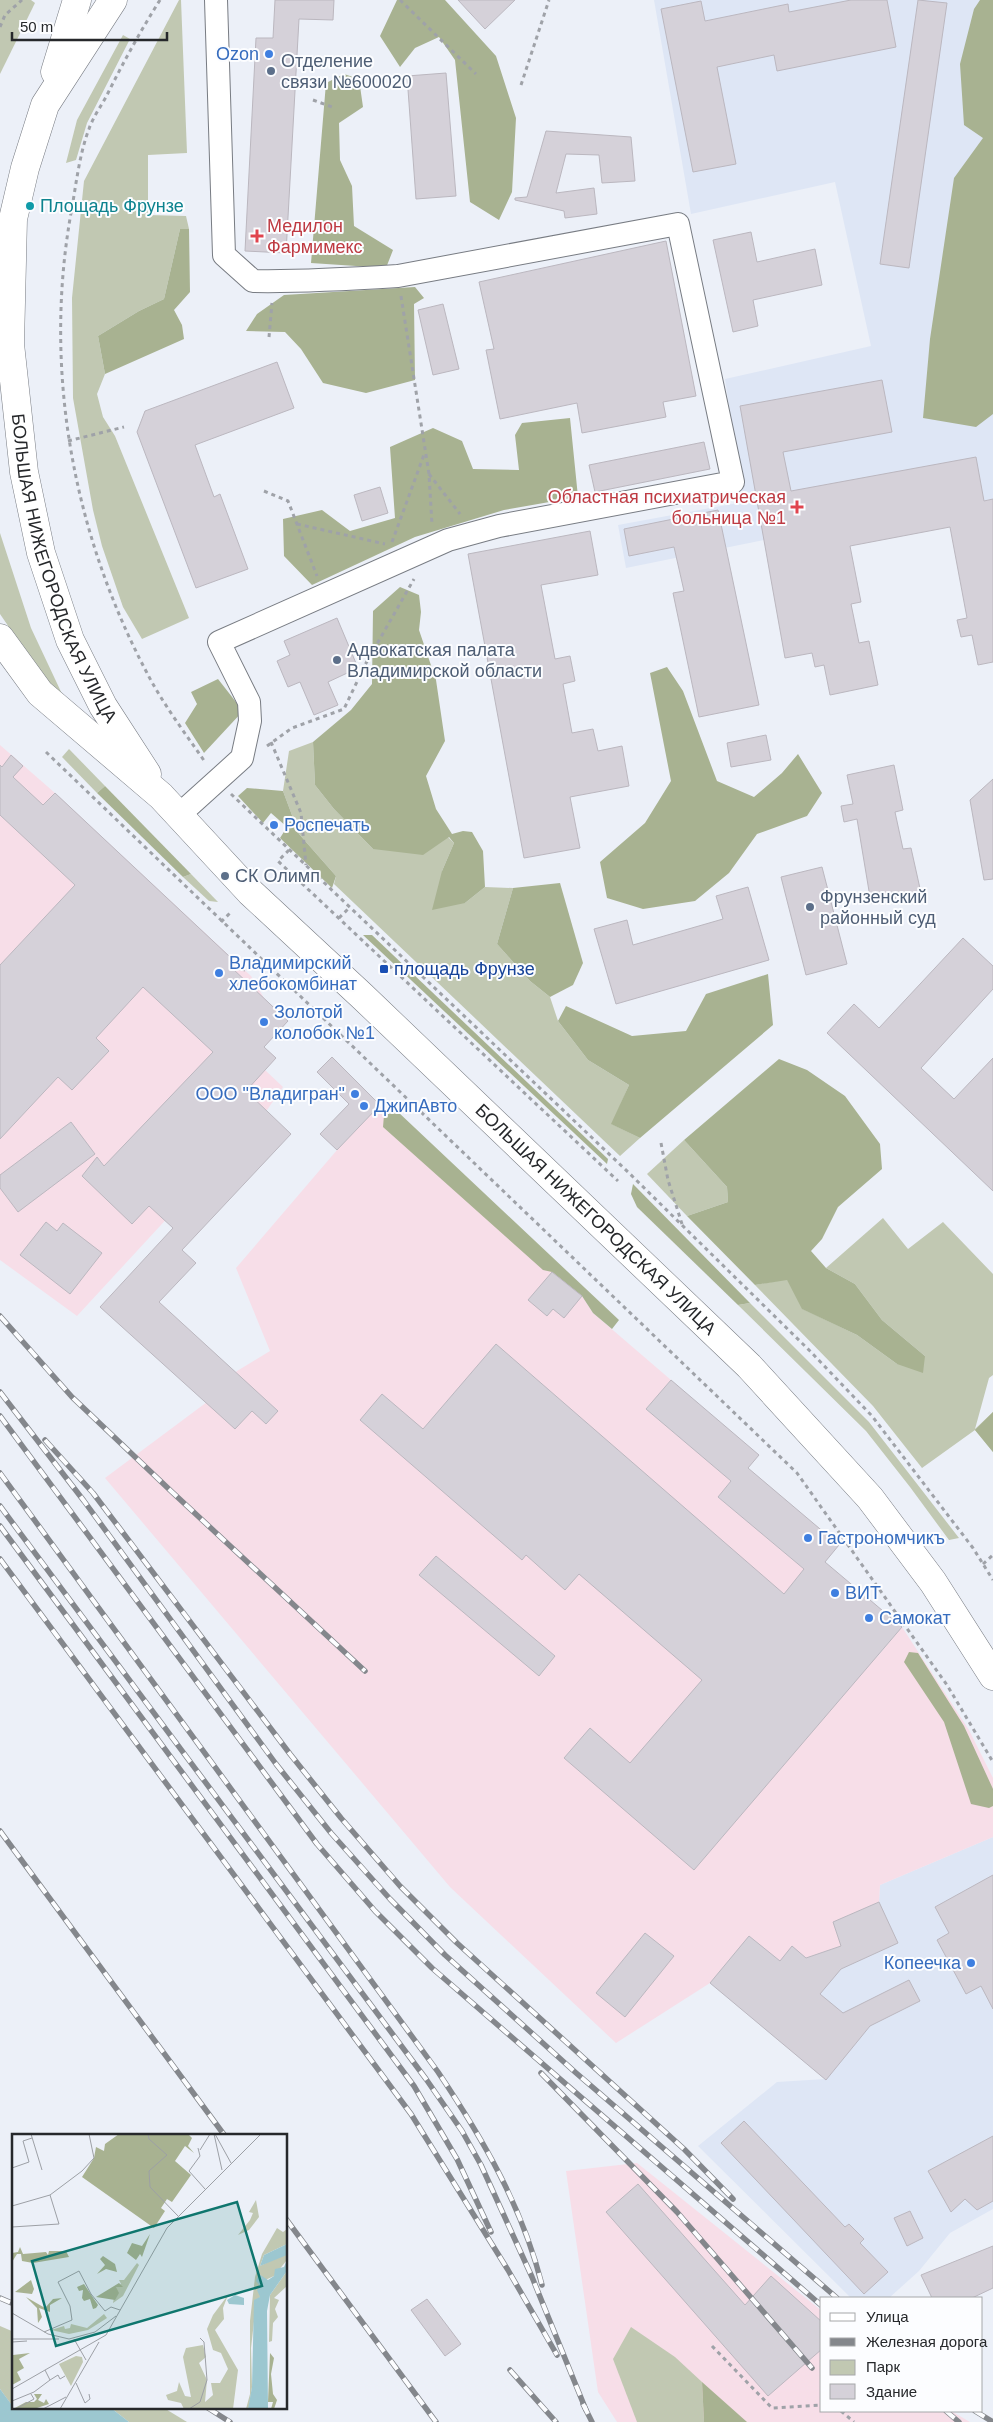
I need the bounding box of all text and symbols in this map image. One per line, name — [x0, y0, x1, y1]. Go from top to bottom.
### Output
scale bar — [12, 10, 168, 42]
text: 50 m — [20, 18, 53, 35]
place label: Ozon — [216, 44, 259, 64]
marker: Ozon — [263, 48, 275, 60]
place label: Отделение связи №600020 — [281, 51, 412, 92]
marker: Отделение связи №600020 — [265, 65, 277, 77]
place label: Площадь Фрунзе — [40, 196, 184, 216]
marker: Площадь Фрунзе — [24, 200, 36, 212]
place label: Медилон Фармимекс — [267, 216, 363, 257]
marker: Медилон Фармимекс — [251, 230, 263, 242]
street label: БОЛЬШАЯ НИЖЕГОРОДСКАЯ УЛИЦА — [8, 412, 121, 726]
place label: Областная психиатрическая больница №1 — [548, 487, 786, 528]
marker: Областная психиатрическая больница №1 — [790, 500, 804, 514]
place label: Адвокатская палата Владимирской области — [347, 640, 542, 681]
marker: Адвокатская палата Владимирской области — [331, 654, 343, 666]
place label: Роспечать — [284, 815, 370, 835]
marker: Роспечать — [268, 819, 280, 831]
place label: СК Олимп — [235, 866, 320, 886]
marker: СК Олимп — [219, 870, 231, 882]
place label: Фрунзенский районный суд — [820, 887, 936, 928]
marker: Фрунзенский районный суд — [804, 901, 816, 913]
place label: Владимирский хлебокомбинат — [229, 953, 357, 994]
place label: площадь Фрунзе — [394, 959, 535, 979]
marker: площадь Фрунзе — [378, 963, 390, 975]
marker: Владимирский хлебокомбинат — [213, 967, 225, 979]
place label: Золотой колобок №1 — [274, 1002, 375, 1043]
marker: Золотой колобок №1 — [258, 1016, 270, 1028]
place label: ООО "Владигран" — [196, 1084, 345, 1104]
marker: ООО "Владигран" — [349, 1088, 361, 1100]
place label: ДжипАвто — [374, 1096, 457, 1116]
marker: ДжипАвто — [358, 1100, 370, 1112]
street label: БОЛЬШАЯ НИЖЕГОРОДСКАЯ УЛИЦА — [471, 1100, 720, 1339]
place label: Гастрономчикъ — [818, 1528, 945, 1548]
marker: Гастрономчикъ — [802, 1532, 814, 1544]
place label: ВИТ — [845, 1583, 881, 1603]
marker: ВИТ — [829, 1587, 841, 1599]
place label: Самокат — [879, 1608, 951, 1628]
marker: Самокат — [863, 1612, 875, 1624]
place label: Копеечка — [884, 1953, 962, 1973]
marker: Копеечка — [965, 1957, 977, 1969]
inset map — [12, 2134, 288, 2410]
legend — [820, 2297, 983, 2412]
text: Улица — [866, 2308, 909, 2325]
text: Железная дорога — [866, 2333, 988, 2350]
text: Парк — [866, 2358, 900, 2375]
text: Здание — [866, 2383, 917, 2400]

